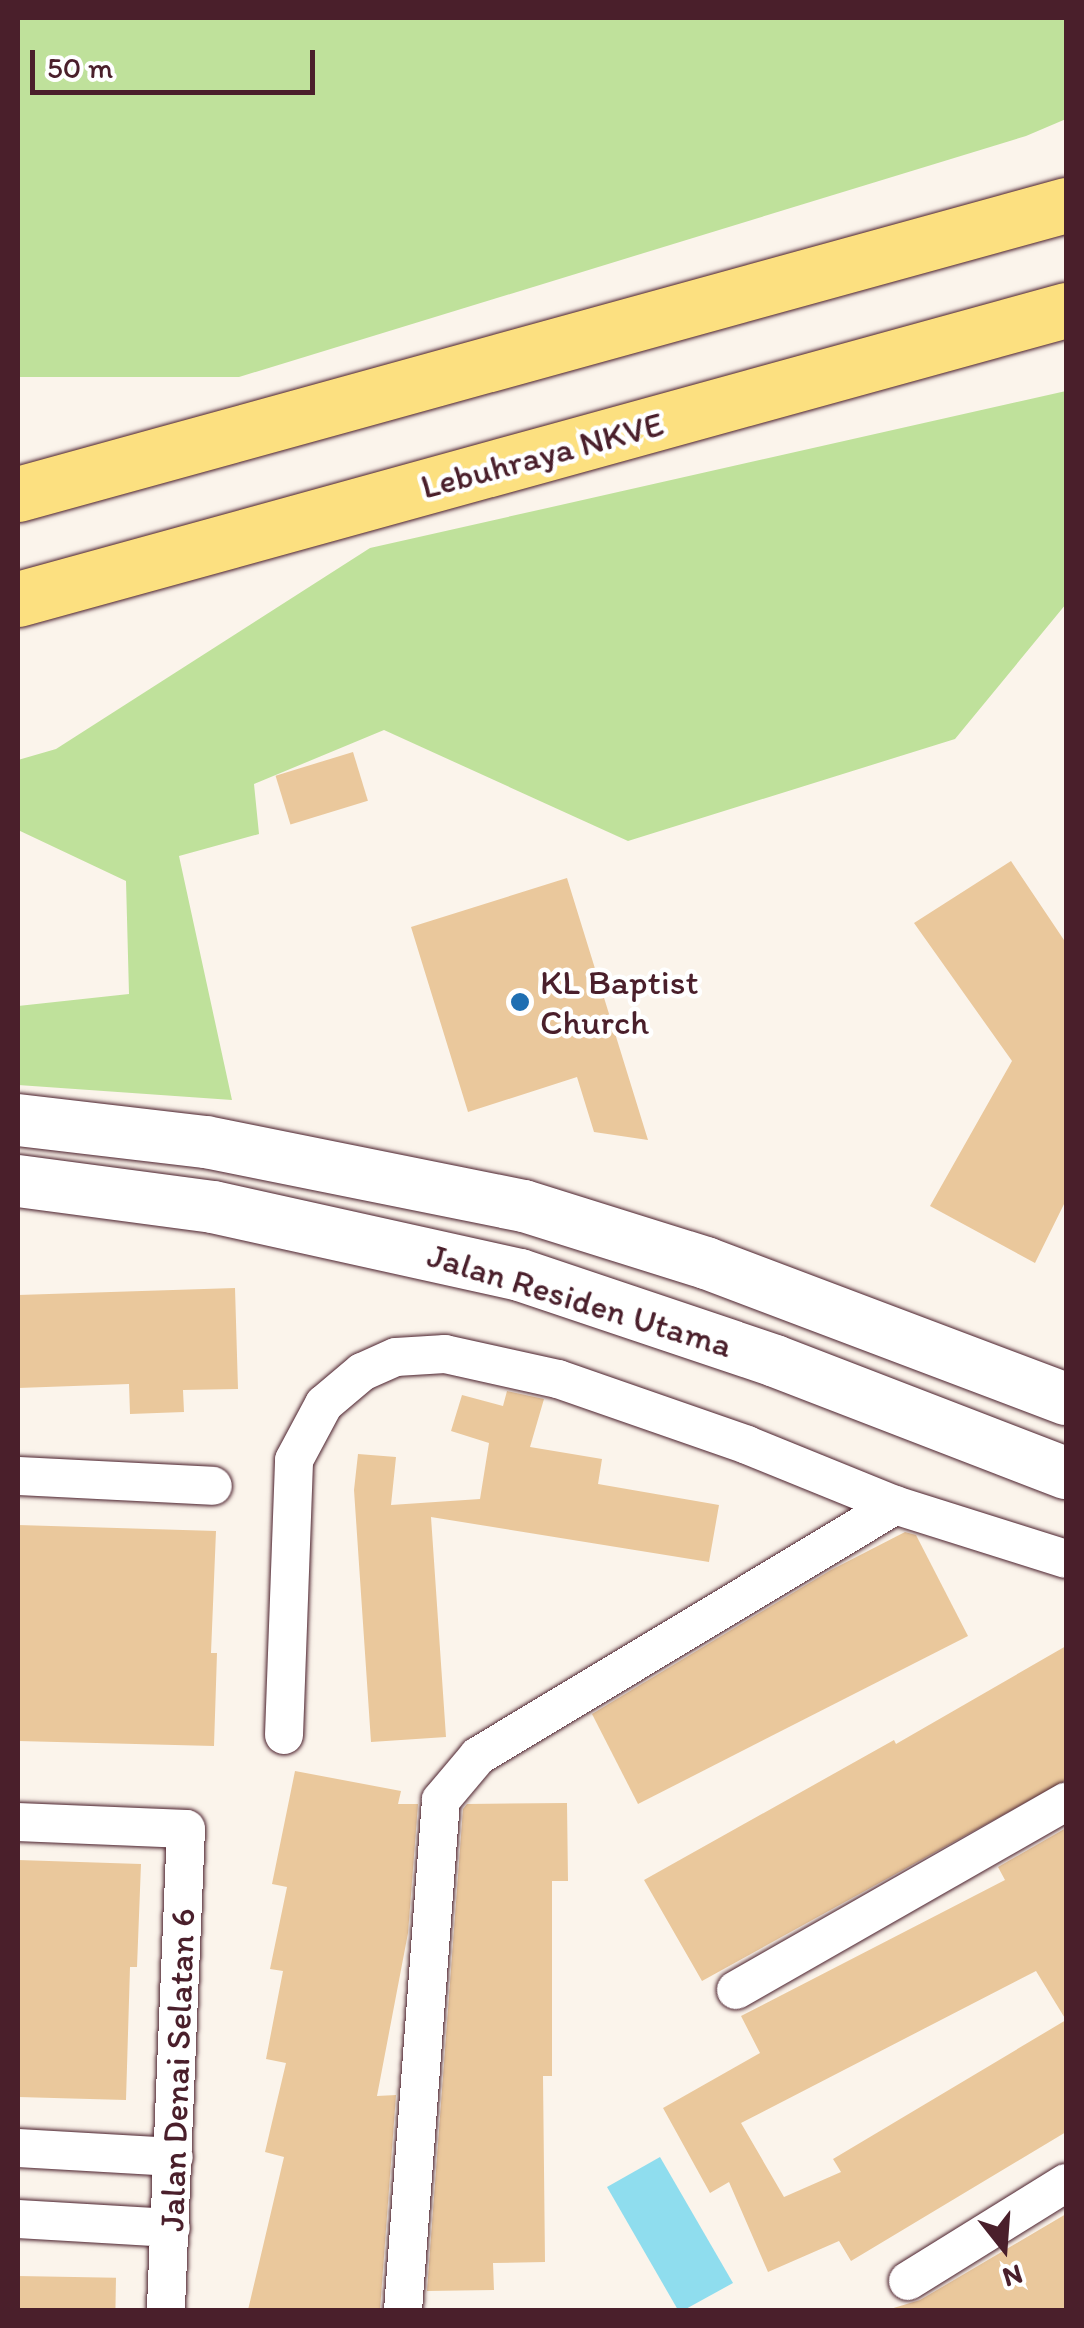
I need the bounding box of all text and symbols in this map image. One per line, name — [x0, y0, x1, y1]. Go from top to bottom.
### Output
scale bar — [35, 30, 320, 92]
text: 50 m — [47, 49, 113, 86]
street label: Lebuhraya NKVE — [416, 402, 668, 508]
place label: KL Baptist Church — [540, 961, 698, 1043]
marker: KL Baptist Church — [509, 991, 531, 1013]
street label: Jalan Residen Utama — [424, 1234, 736, 1366]
street label: Jalan Denai Selatan 6 — [150, 1908, 204, 2232]
north arrow — [954, 2198, 1054, 2298]
text: N — [999, 2258, 1027, 2296]

